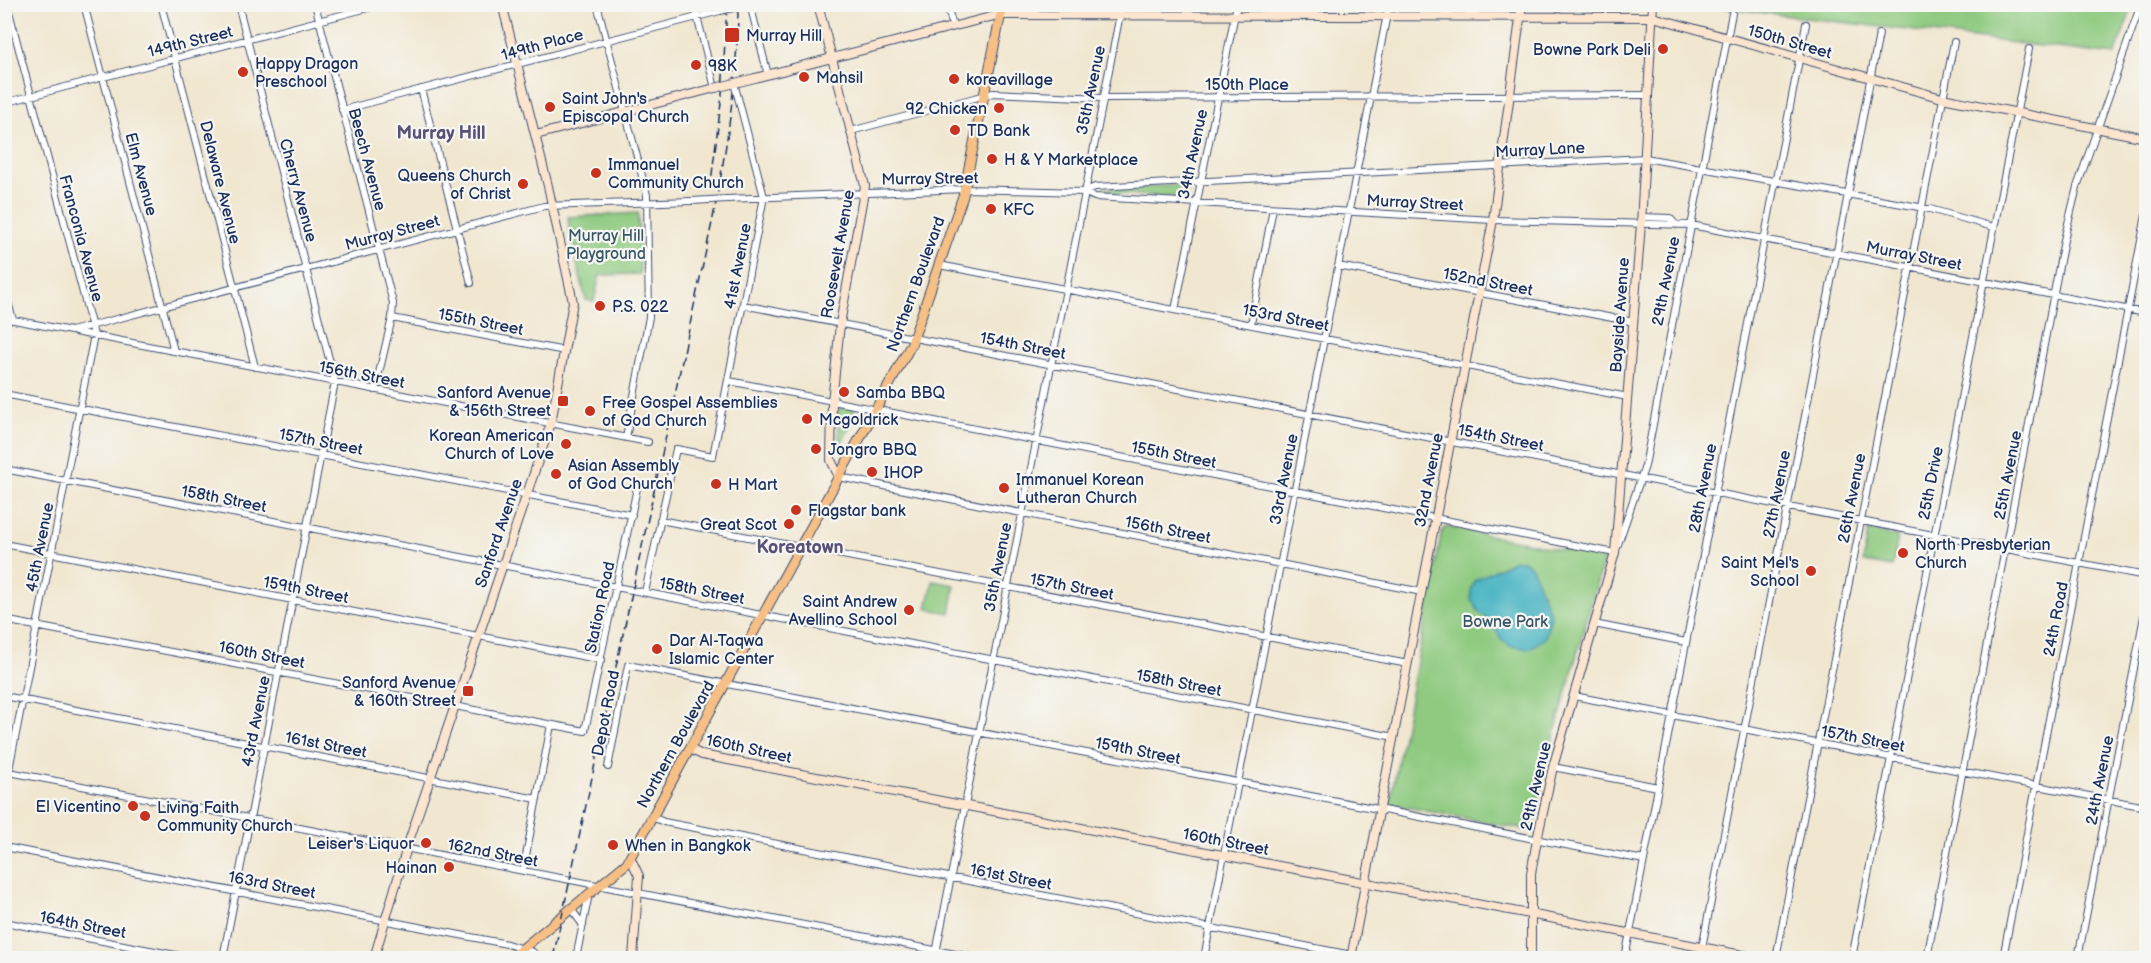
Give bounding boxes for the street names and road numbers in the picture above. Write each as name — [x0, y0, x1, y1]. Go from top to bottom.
street label: 150th Street — [1745, 21, 1834, 64]
street label: 149th Street — [146, 23, 235, 62]
street label: 149th Place — [499, 25, 586, 65]
street label: 35th Avenue — [1073, 43, 1110, 137]
street label: 150th Place — [1205, 76, 1289, 95]
street label: Beech Avenue — [344, 106, 389, 213]
street label: 34th Avenue — [1175, 107, 1212, 201]
street label: Delaware Avenue — [195, 119, 244, 246]
street label: Elm Avenue — [120, 131, 161, 219]
street label: Cherry Avenue — [275, 137, 321, 245]
street label: Murray Lane — [1495, 139, 1586, 162]
street label: Murray Street — [881, 169, 979, 190]
street label: Franconia Avenue — [54, 173, 107, 304]
street label: Roosevelt Avenue — [818, 188, 859, 320]
street label: Murray Street — [1366, 191, 1464, 216]
street label: Murray Street — [343, 212, 442, 255]
street label: Northern Boulevard — [883, 214, 950, 355]
street label: 41st Avenue — [721, 221, 756, 311]
street label: 29th Avenue — [1649, 235, 1685, 328]
street label: Murray Street — [1864, 238, 1963, 275]
street label: Bayside Avenue — [1607, 256, 1634, 373]
street label: 152nd Street — [1441, 264, 1534, 300]
street label: 153rd Street — [1241, 301, 1331, 336]
street label: 155th Street — [437, 305, 525, 340]
street label: 154th Street — [978, 329, 1067, 364]
street label: 156th Street — [317, 358, 406, 393]
street label: 154th Street — [1456, 421, 1545, 456]
street label: 157th Street — [277, 425, 364, 460]
street label: 25th Avenue — [1991, 429, 2027, 521]
street label: 32nd Avenue — [1411, 431, 1448, 529]
street label: 33rd Avenue — [1266, 432, 1303, 526]
street label: 155th Street — [1130, 438, 1218, 473]
street label: 28th Avenue — [1686, 442, 1722, 535]
street label: 25th Drive — [1915, 445, 1948, 522]
street label: 27th Avenue — [1760, 448, 1795, 540]
street label: 26th Avenue — [1834, 451, 1871, 545]
street label: Sanford Avenue — [472, 476, 527, 590]
street label: 158th Street — [179, 482, 268, 517]
street label: 45th Avenue — [22, 500, 59, 594]
street label: 156th Street — [1123, 513, 1212, 548]
street label: 35th Avenue — [980, 520, 1017, 614]
street label: Station Road — [582, 560, 619, 655]
street label: 157th Street — [1028, 570, 1115, 605]
street label: 159th Street — [262, 573, 350, 608]
street label: 158th Street — [657, 574, 746, 609]
street label: 24th Road — [2040, 580, 2073, 658]
street label: 160th Street — [217, 638, 306, 673]
street label: 158th Street — [1134, 666, 1223, 701]
street label: Depot Road — [589, 669, 624, 758]
street label: 43rd Avenue — [238, 674, 275, 768]
street label: Northern Boulevard — [634, 678, 719, 812]
street label: 157th Street — [1819, 722, 1906, 757]
street label: 161st Street — [283, 728, 368, 763]
street label: 160th Street — [704, 731, 793, 768]
street label: 24th Avenue — [2082, 733, 2119, 827]
street label: 159th Street — [1094, 734, 1182, 769]
street label: 29th Avenue — [1517, 740, 1556, 833]
street label: 160th Street — [1181, 825, 1270, 860]
street label: 162nd Street — [446, 835, 540, 872]
street label: 161st Street — [968, 860, 1053, 895]
street label: 163rd Street — [227, 868, 317, 903]
street label: 164th Street — [38, 908, 128, 943]

